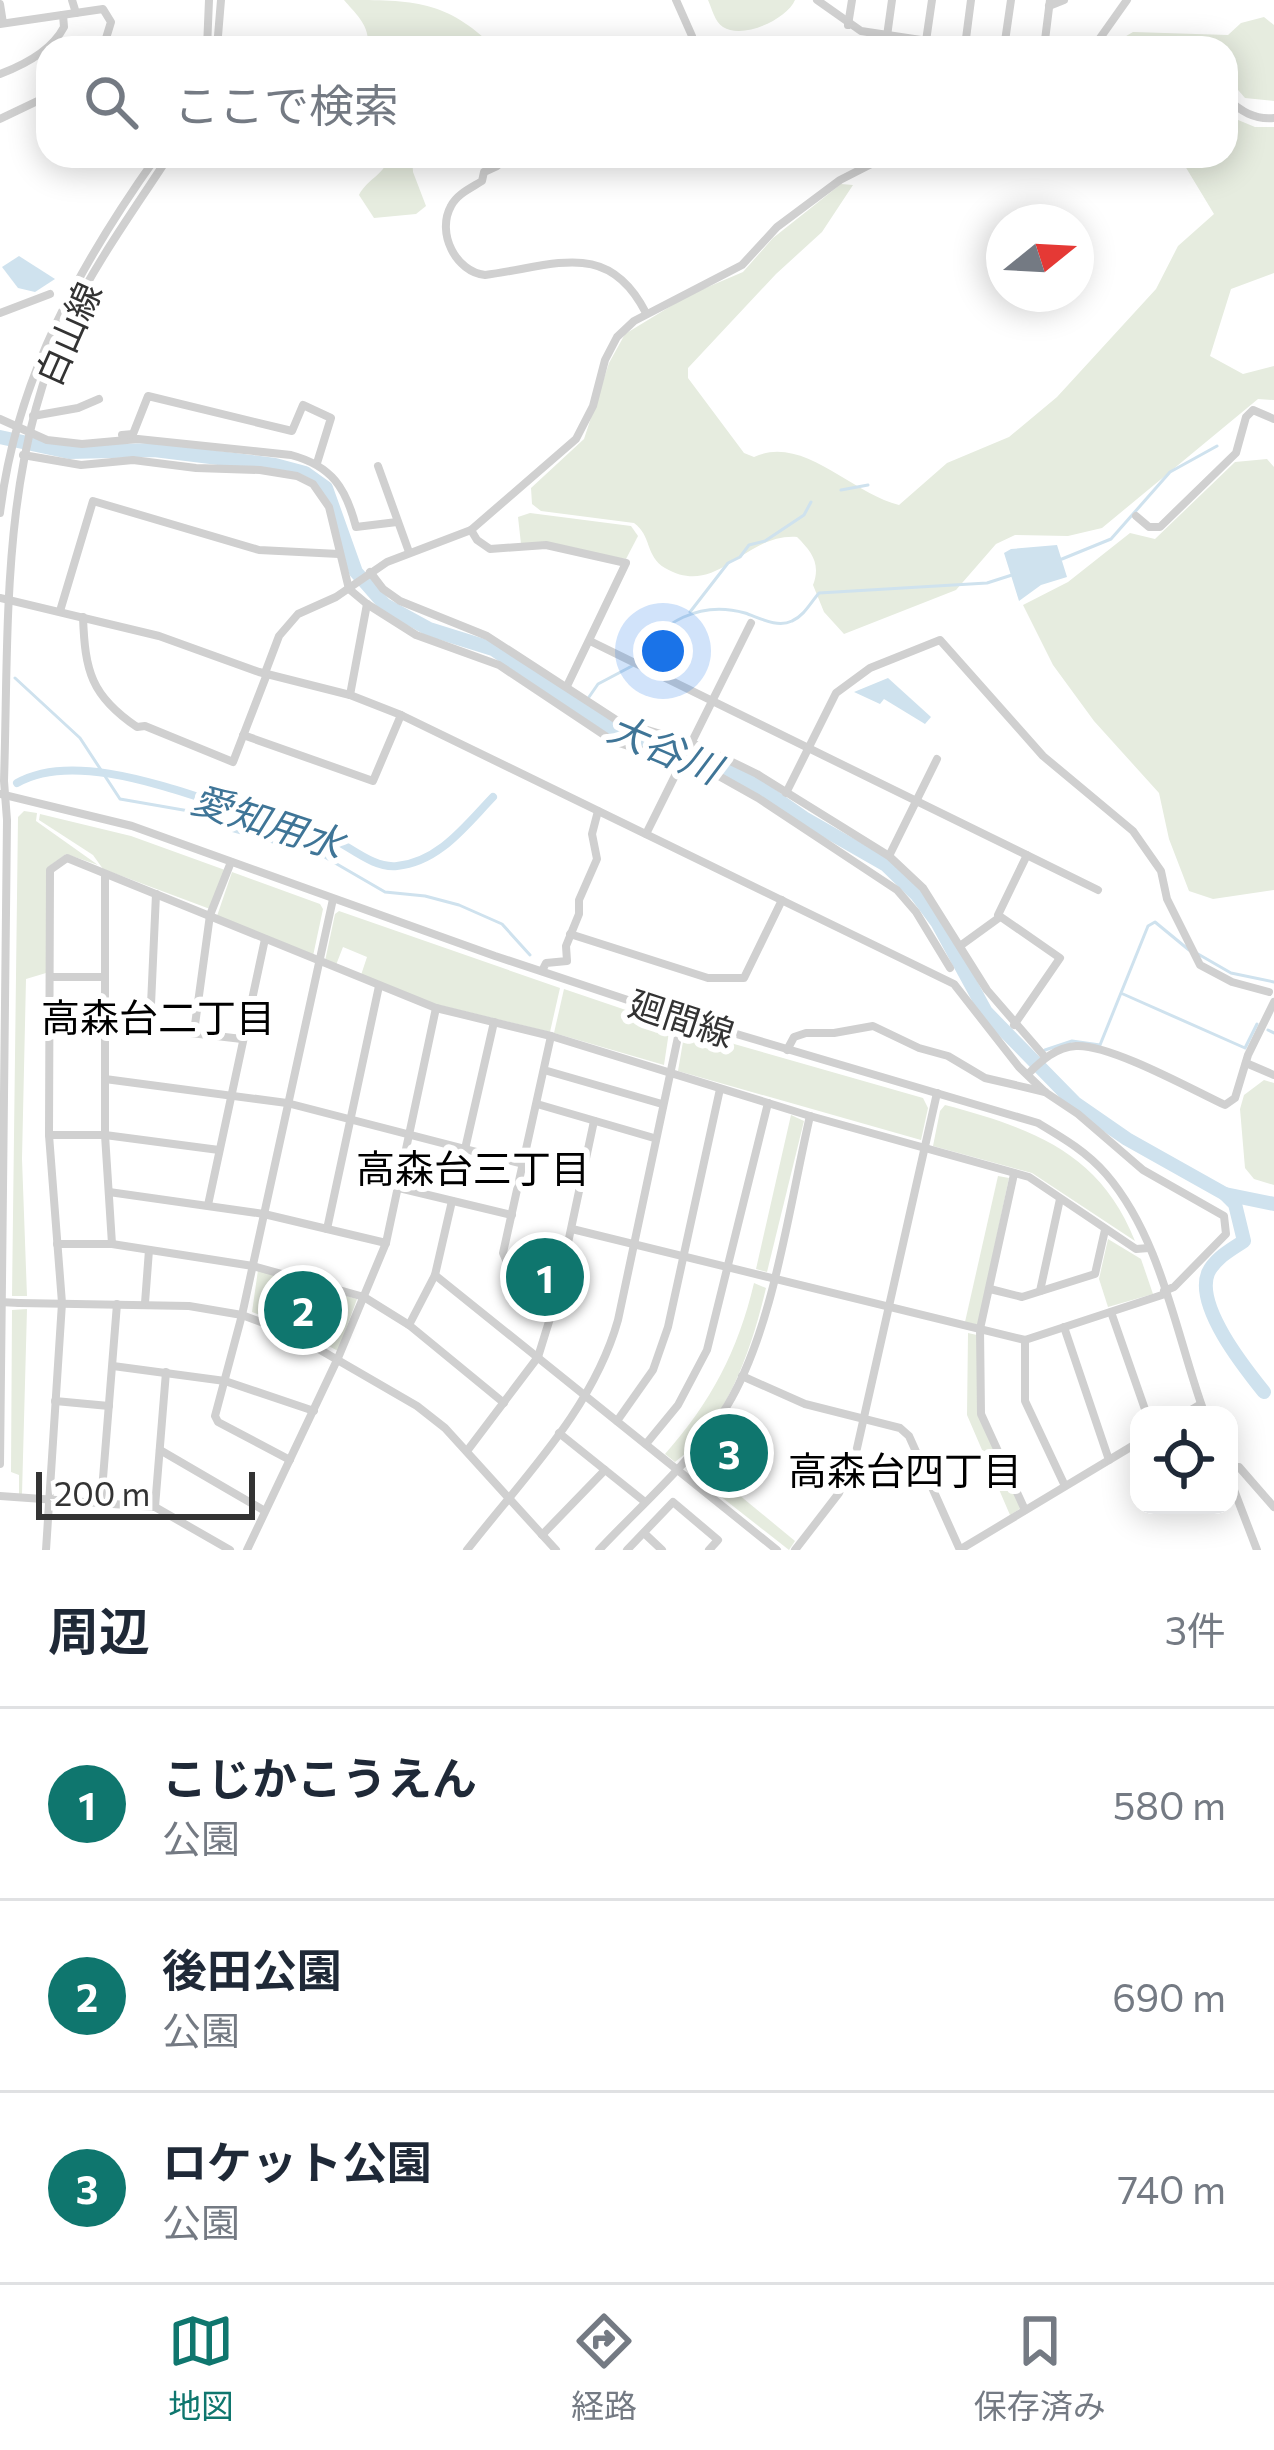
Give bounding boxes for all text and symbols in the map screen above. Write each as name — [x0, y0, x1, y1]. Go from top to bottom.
search box — [36, 36, 1238, 168]
icon: search — [78, 69, 144, 135]
text: ここで検索 — [174, 76, 399, 131]
north arrow — [986, 204, 1094, 312]
street label: 白山線 — [25, 275, 109, 391]
your location — [633, 621, 693, 681]
water label: 大谷川 — [602, 702, 732, 794]
water label: 愛知用水 — [186, 773, 353, 868]
street label: 廻間線 — [624, 979, 740, 1055]
district label: 高森台二丁目 — [41, 992, 275, 1040]
district label: 高森台三丁目 — [356, 1143, 590, 1191]
pin: 1 — [506, 1232, 584, 1322]
pin: 2 — [264, 1265, 342, 1355]
map controls — [1130, 1406, 1238, 1514]
button: locate — [1130, 1406, 1238, 1514]
pin: 3 — [690, 1408, 768, 1498]
district label: 高森台四丁目 — [788, 1445, 1022, 1493]
scale bar — [36, 1466, 255, 1519]
text: 200 m — [54, 1472, 150, 1513]
text: 周辺 — [48, 1598, 150, 1661]
text: 3件 — [1165, 1605, 1226, 1653]
text: こじかこうえん — [162, 1749, 477, 1804]
text: 1 — [78, 1780, 96, 1828]
text: 580 m — [1113, 1780, 1226, 1828]
text: 公園 — [162, 1813, 240, 1861]
text: 後田公園 — [162, 1941, 342, 1996]
text: 2 — [76, 1972, 98, 2020]
text: 690 m — [1112, 1972, 1226, 2020]
text: 公園 — [162, 2005, 240, 2053]
text: ロケット公園 — [162, 2133, 432, 2188]
text: 3 — [76, 2164, 98, 2212]
text: 740 m — [1117, 2164, 1226, 2212]
text: 公園 — [162, 2197, 240, 2245]
tab: 地図 — [168, 2308, 234, 2428]
tab: 経路 — [571, 2308, 637, 2428]
tab: 保存済み — [974, 2308, 1106, 2428]

